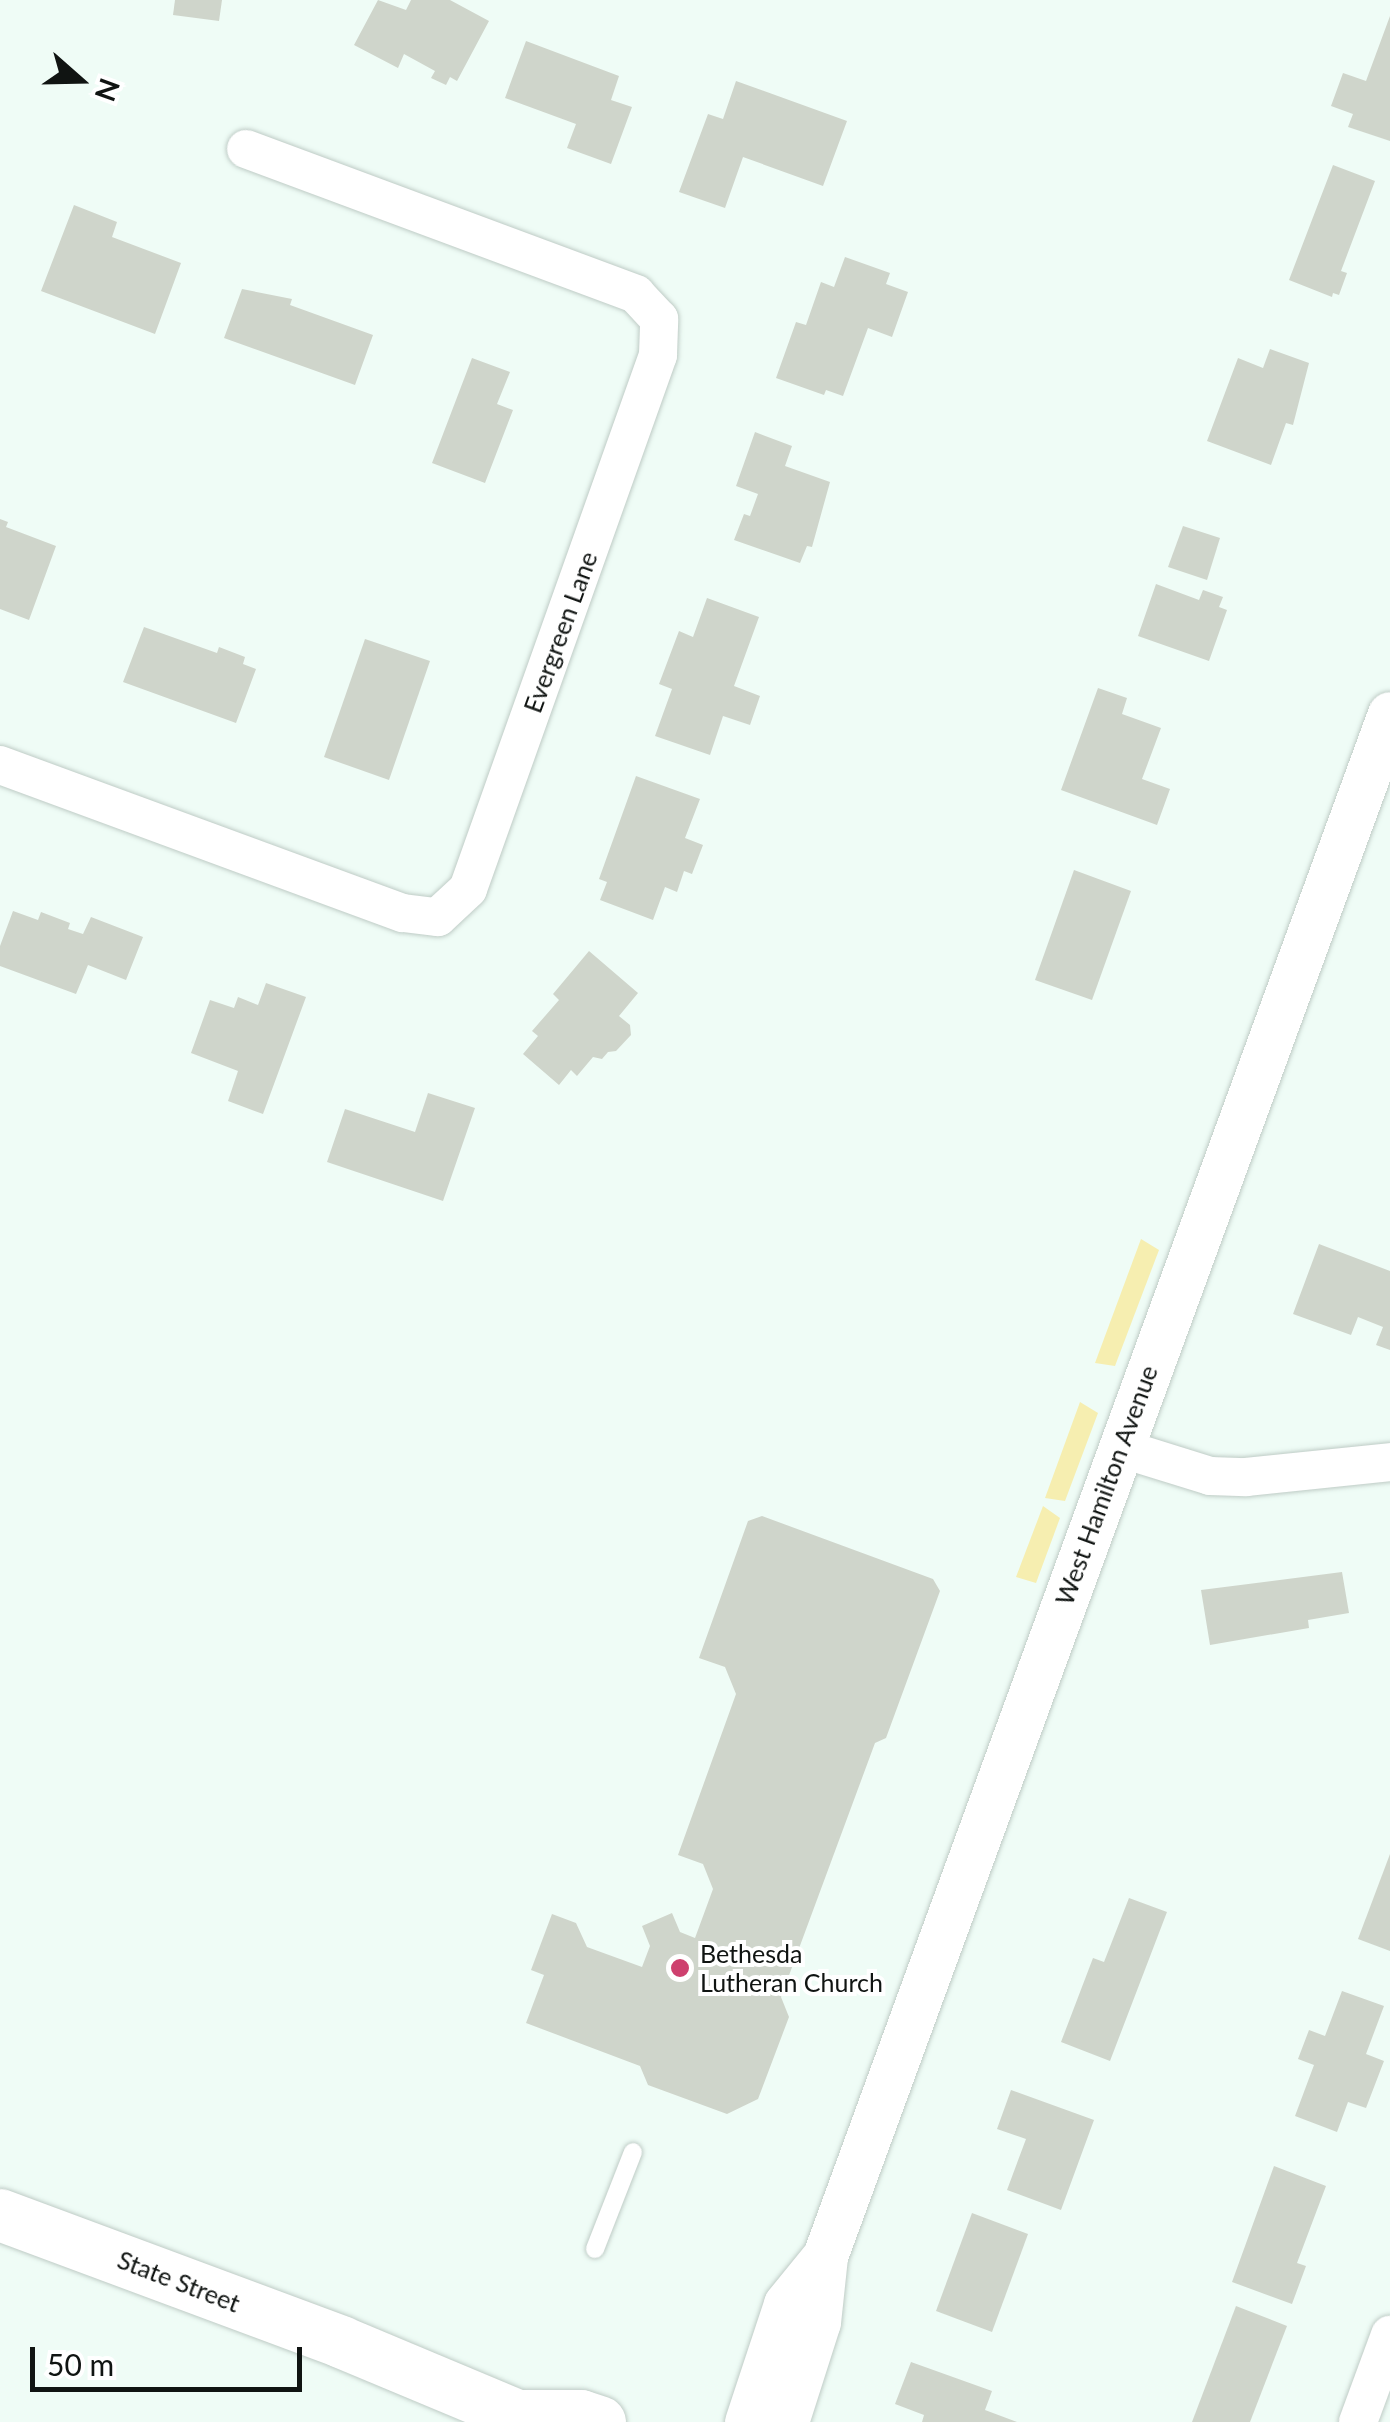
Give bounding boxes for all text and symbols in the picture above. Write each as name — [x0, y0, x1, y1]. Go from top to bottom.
north arrow — [30, 30, 130, 130]
text: N — [89, 74, 128, 106]
street label: Evergreen Lane — [517, 547, 603, 717]
street label: West Hamilton Avenue — [1049, 1361, 1163, 1609]
place label: Bethesda Lutheran Church — [700, 1939, 883, 1998]
marker: Bethesda Lutheran Church — [669, 1957, 691, 1979]
street label: State Street — [114, 2244, 244, 2318]
scale bar — [35, 2327, 308, 2389]
text: 50 m — [47, 2346, 114, 2382]

